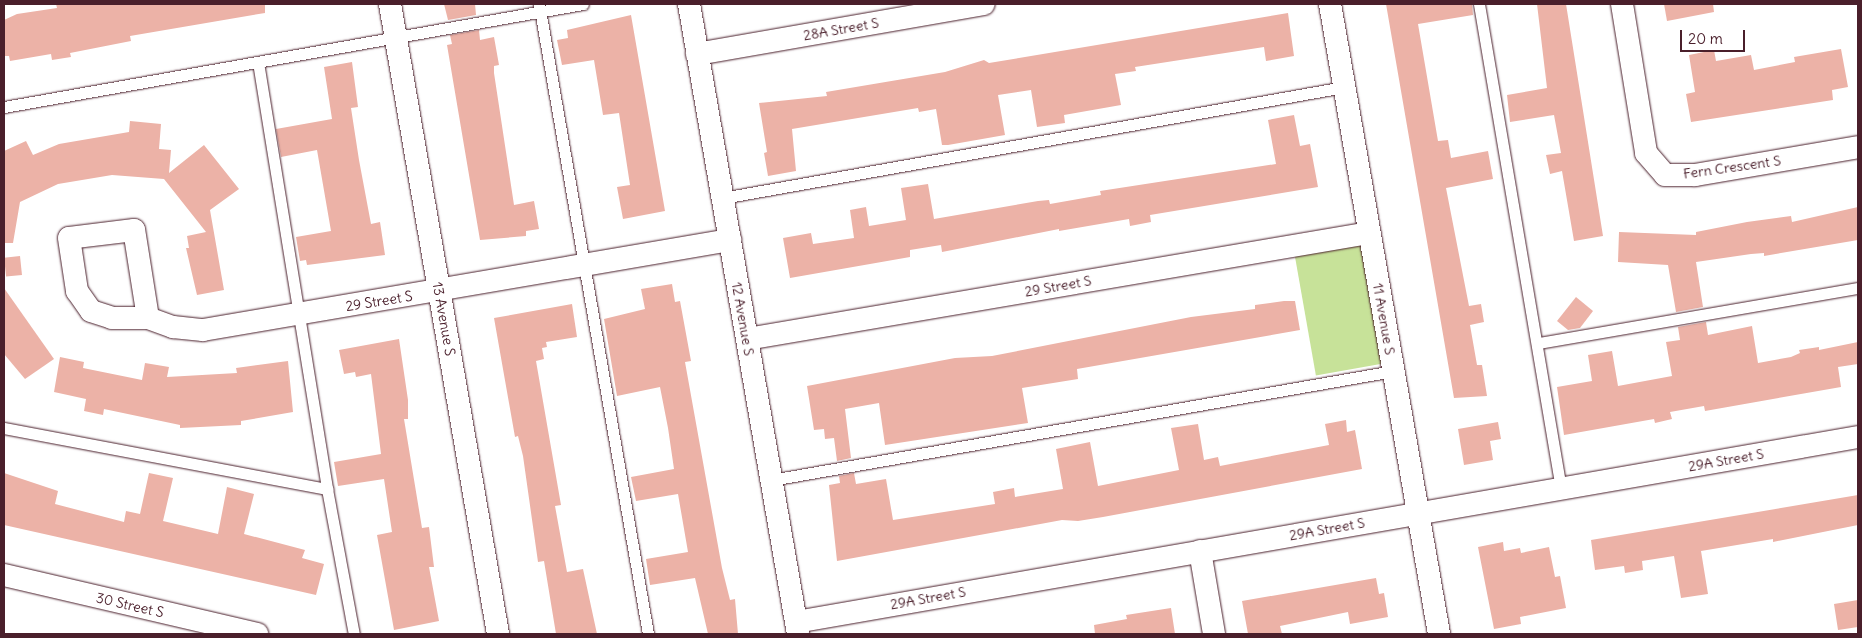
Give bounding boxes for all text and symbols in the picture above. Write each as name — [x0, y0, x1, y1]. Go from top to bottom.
street label: 28A Street S — [802, 14, 880, 44]
scale bar — [1682, 20, 1747, 52]
text: 20 m — [1688, 29, 1723, 48]
street label: Fern Crescent S — [1682, 152, 1782, 182]
street label: 29 Street S — [1023, 272, 1093, 300]
street label: 13 Avenue S — [429, 281, 459, 357]
street label: 12 Avenue S — [728, 281, 758, 357]
street label: 11 Avenue S — [1369, 282, 1399, 356]
street label: 29 Street S — [344, 287, 414, 315]
street label: 29A Street S — [1687, 445, 1765, 475]
street label: 29A Street S — [1288, 514, 1366, 544]
street label: 29A Street S — [889, 583, 967, 613]
street label: 30 Street S — [95, 589, 165, 621]

